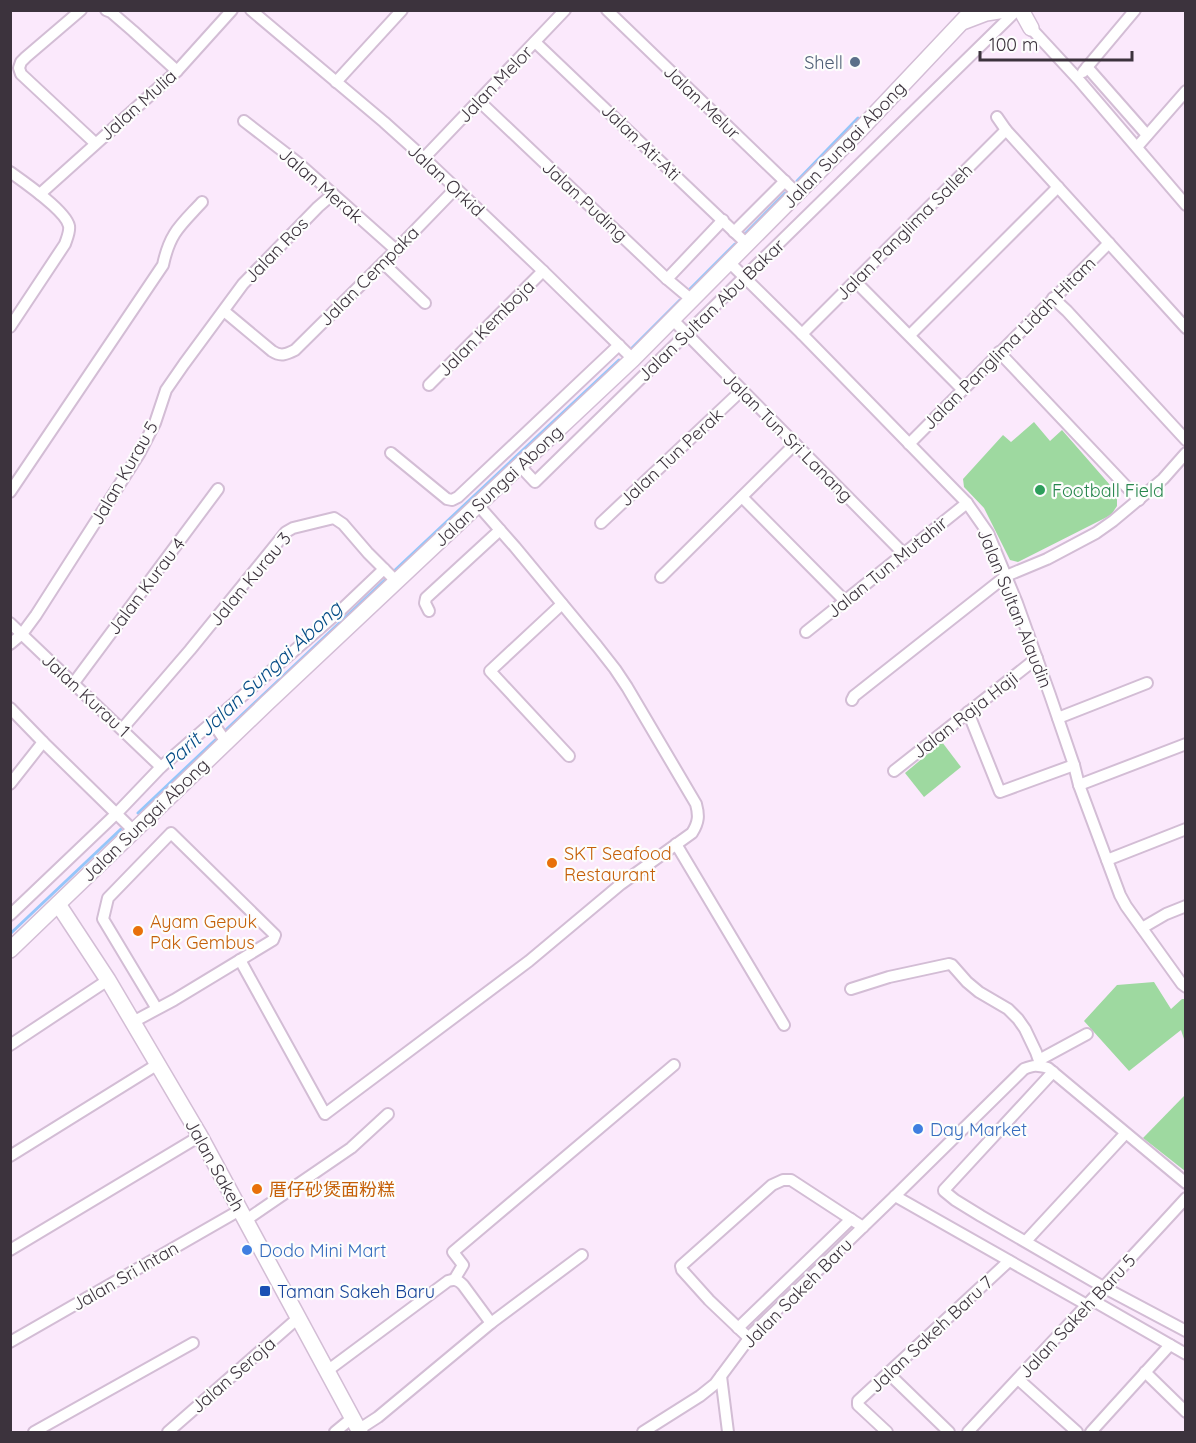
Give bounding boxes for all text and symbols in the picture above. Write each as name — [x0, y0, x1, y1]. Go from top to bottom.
scale bar — [980, 24, 1132, 62]
text: 100 m — [989, 33, 1038, 56]
street label: Jalan Melor — [453, 41, 537, 127]
place label: Shell — [804, 51, 843, 74]
marker: Shell — [848, 55, 862, 69]
street label: Jalan Melur — [659, 60, 745, 144]
street label: Jalan Mulia — [95, 64, 181, 146]
street label: Jalan Sungai Abong — [777, 77, 911, 213]
street label: Jalan Ati-Ati — [596, 98, 686, 186]
street label: Jalan Orkid — [403, 139, 489, 221]
street label: Jalan Merak — [274, 142, 368, 228]
street label: Jalan Puding — [537, 155, 633, 247]
street label: Jalan Panglima Salleh — [831, 159, 977, 305]
street label: Jalan Ros — [239, 212, 313, 288]
street label: Jalan Cempaka — [314, 221, 424, 331]
street label: Jalan Sultan Abu Bakar — [632, 234, 790, 386]
street label: Jalan Panglima Lidah Hitam — [918, 252, 1100, 434]
street label: Jalan Kemboja — [433, 275, 539, 381]
street label: Jalan Tun Sri Lanang — [718, 367, 858, 507]
street label: Jalan Tun Perak — [614, 403, 728, 511]
street label: Jalan Kurau 5 — [85, 417, 163, 529]
street label: Jalan Sungai Abong — [429, 420, 567, 552]
place label: Football Field — [1052, 479, 1164, 502]
marker: Football Field — [1033, 483, 1047, 497]
street label: Jalan Tun Mutahir — [822, 511, 952, 623]
street label: Jalan Sultan Alaudin — [972, 525, 1058, 691]
street label: Jalan Kurau 3 — [204, 527, 296, 631]
street label: Jalan Kurau 4 — [102, 533, 190, 639]
water label: Parit Jalan Sungai Abong — [158, 595, 348, 774]
street label: Jalan Kurau 1 — [37, 648, 135, 742]
street label: Jalan Raja Haji — [908, 667, 1022, 763]
street label: Jalan Sungai Abong — [77, 753, 213, 887]
place label: SKT Seafood Restaurant — [564, 842, 672, 886]
marker: SKT Seafood Restaurant — [545, 856, 559, 870]
place label: Ayam Gepuk Pak Gembus — [150, 910, 257, 954]
marker: Ayam Gepuk Pak Gembus — [131, 924, 145, 938]
street label: Jalan Sakeh — [180, 1115, 250, 1215]
place label: Day Market — [930, 1118, 1027, 1141]
marker: Day Market — [911, 1122, 925, 1136]
place label: 厝仔砂煲面粉糕 — [269, 1178, 395, 1201]
marker: 厝仔砂煲面粉糕 — [250, 1182, 264, 1196]
street label: Jalan Sakeh Baru — [737, 1233, 857, 1353]
street label: Jalan Sri Intan — [67, 1236, 183, 1316]
place label: Dodo Mini Mart — [259, 1239, 386, 1262]
marker: Dodo Mini Mart — [240, 1243, 254, 1257]
street label: Jalan Sakeh Baru 5 — [1013, 1249, 1141, 1383]
street label: Jalan Sakeh Baru 7 — [864, 1271, 998, 1397]
place label: Taman Sakeh Baru — [277, 1280, 435, 1303]
marker: Taman Sakeh Baru — [258, 1284, 272, 1298]
street label: Jalan Seroja — [186, 1332, 280, 1418]

